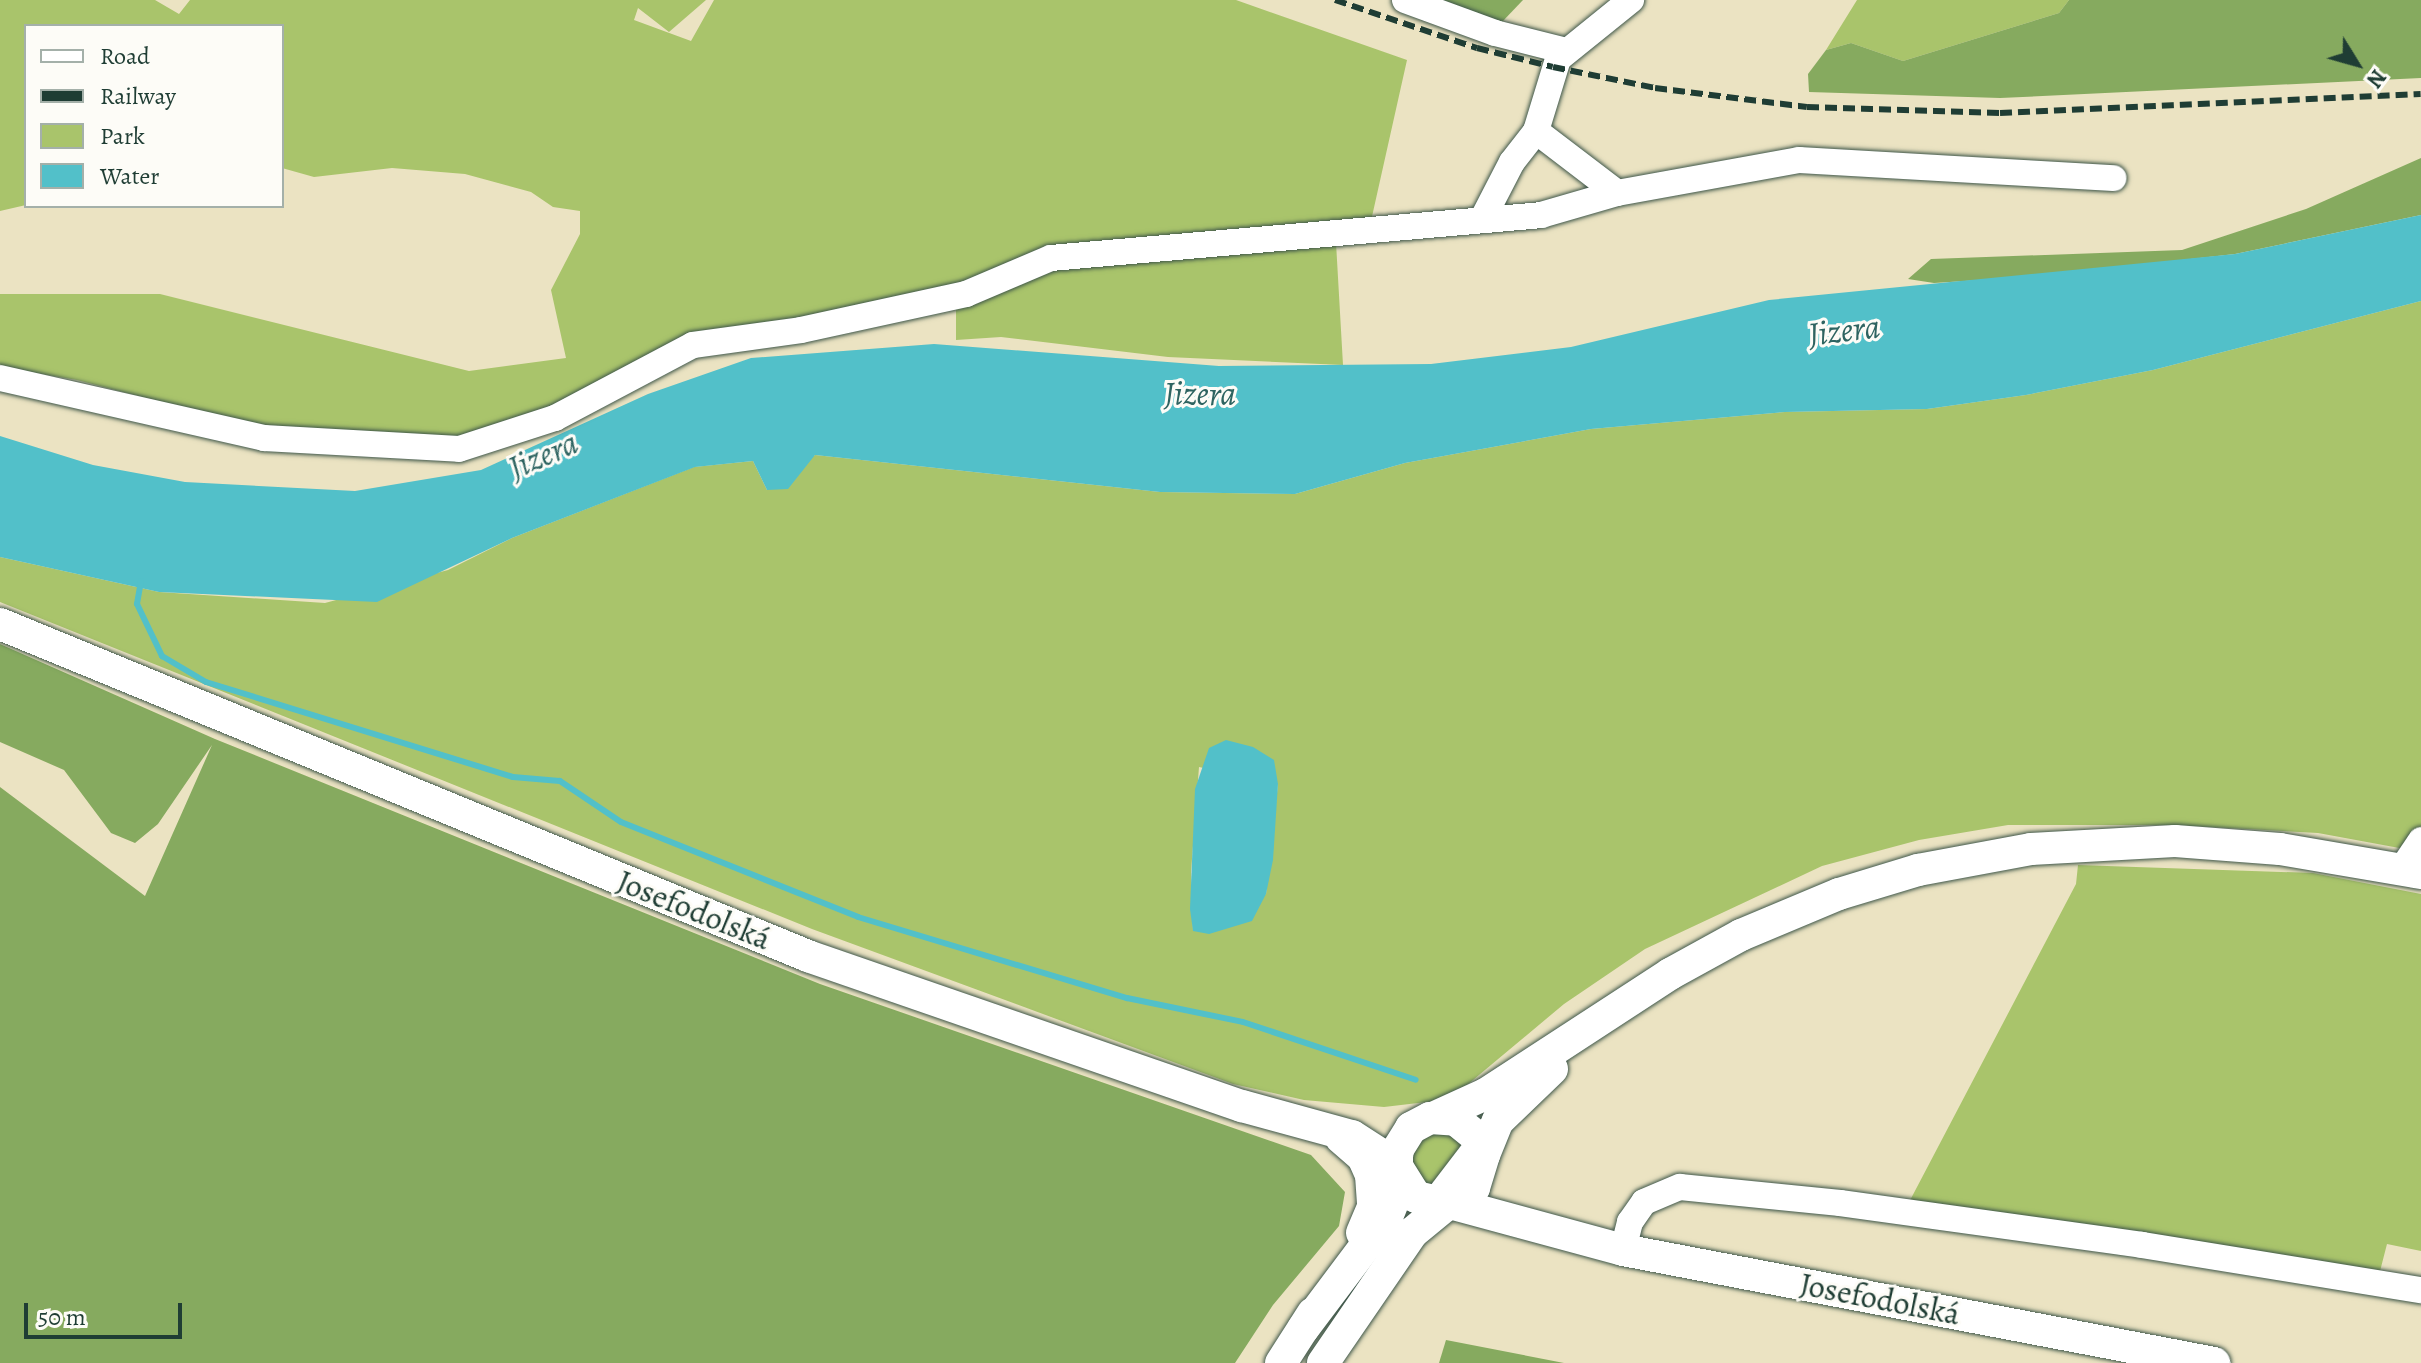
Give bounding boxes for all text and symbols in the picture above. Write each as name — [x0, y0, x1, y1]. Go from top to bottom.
legend — [24, 24, 284, 208]
north arrow — [2317, 24, 2397, 104]
text: Road — [100, 40, 150, 72]
text: N — [2359, 63, 2393, 94]
text: Railway — [100, 80, 176, 112]
text: Park — [100, 120, 145, 152]
text: Water — [100, 160, 160, 192]
water label: Jizera — [1806, 305, 1882, 355]
water label: Jizera — [1164, 374, 1236, 414]
water label: Jizera — [502, 422, 584, 488]
street label: Josefodolská — [612, 862, 776, 958]
street label: Josefodolská — [1797, 1265, 1963, 1333]
scale bar — [28, 1287, 186, 1337]
text: 50 m — [38, 1301, 86, 1333]

